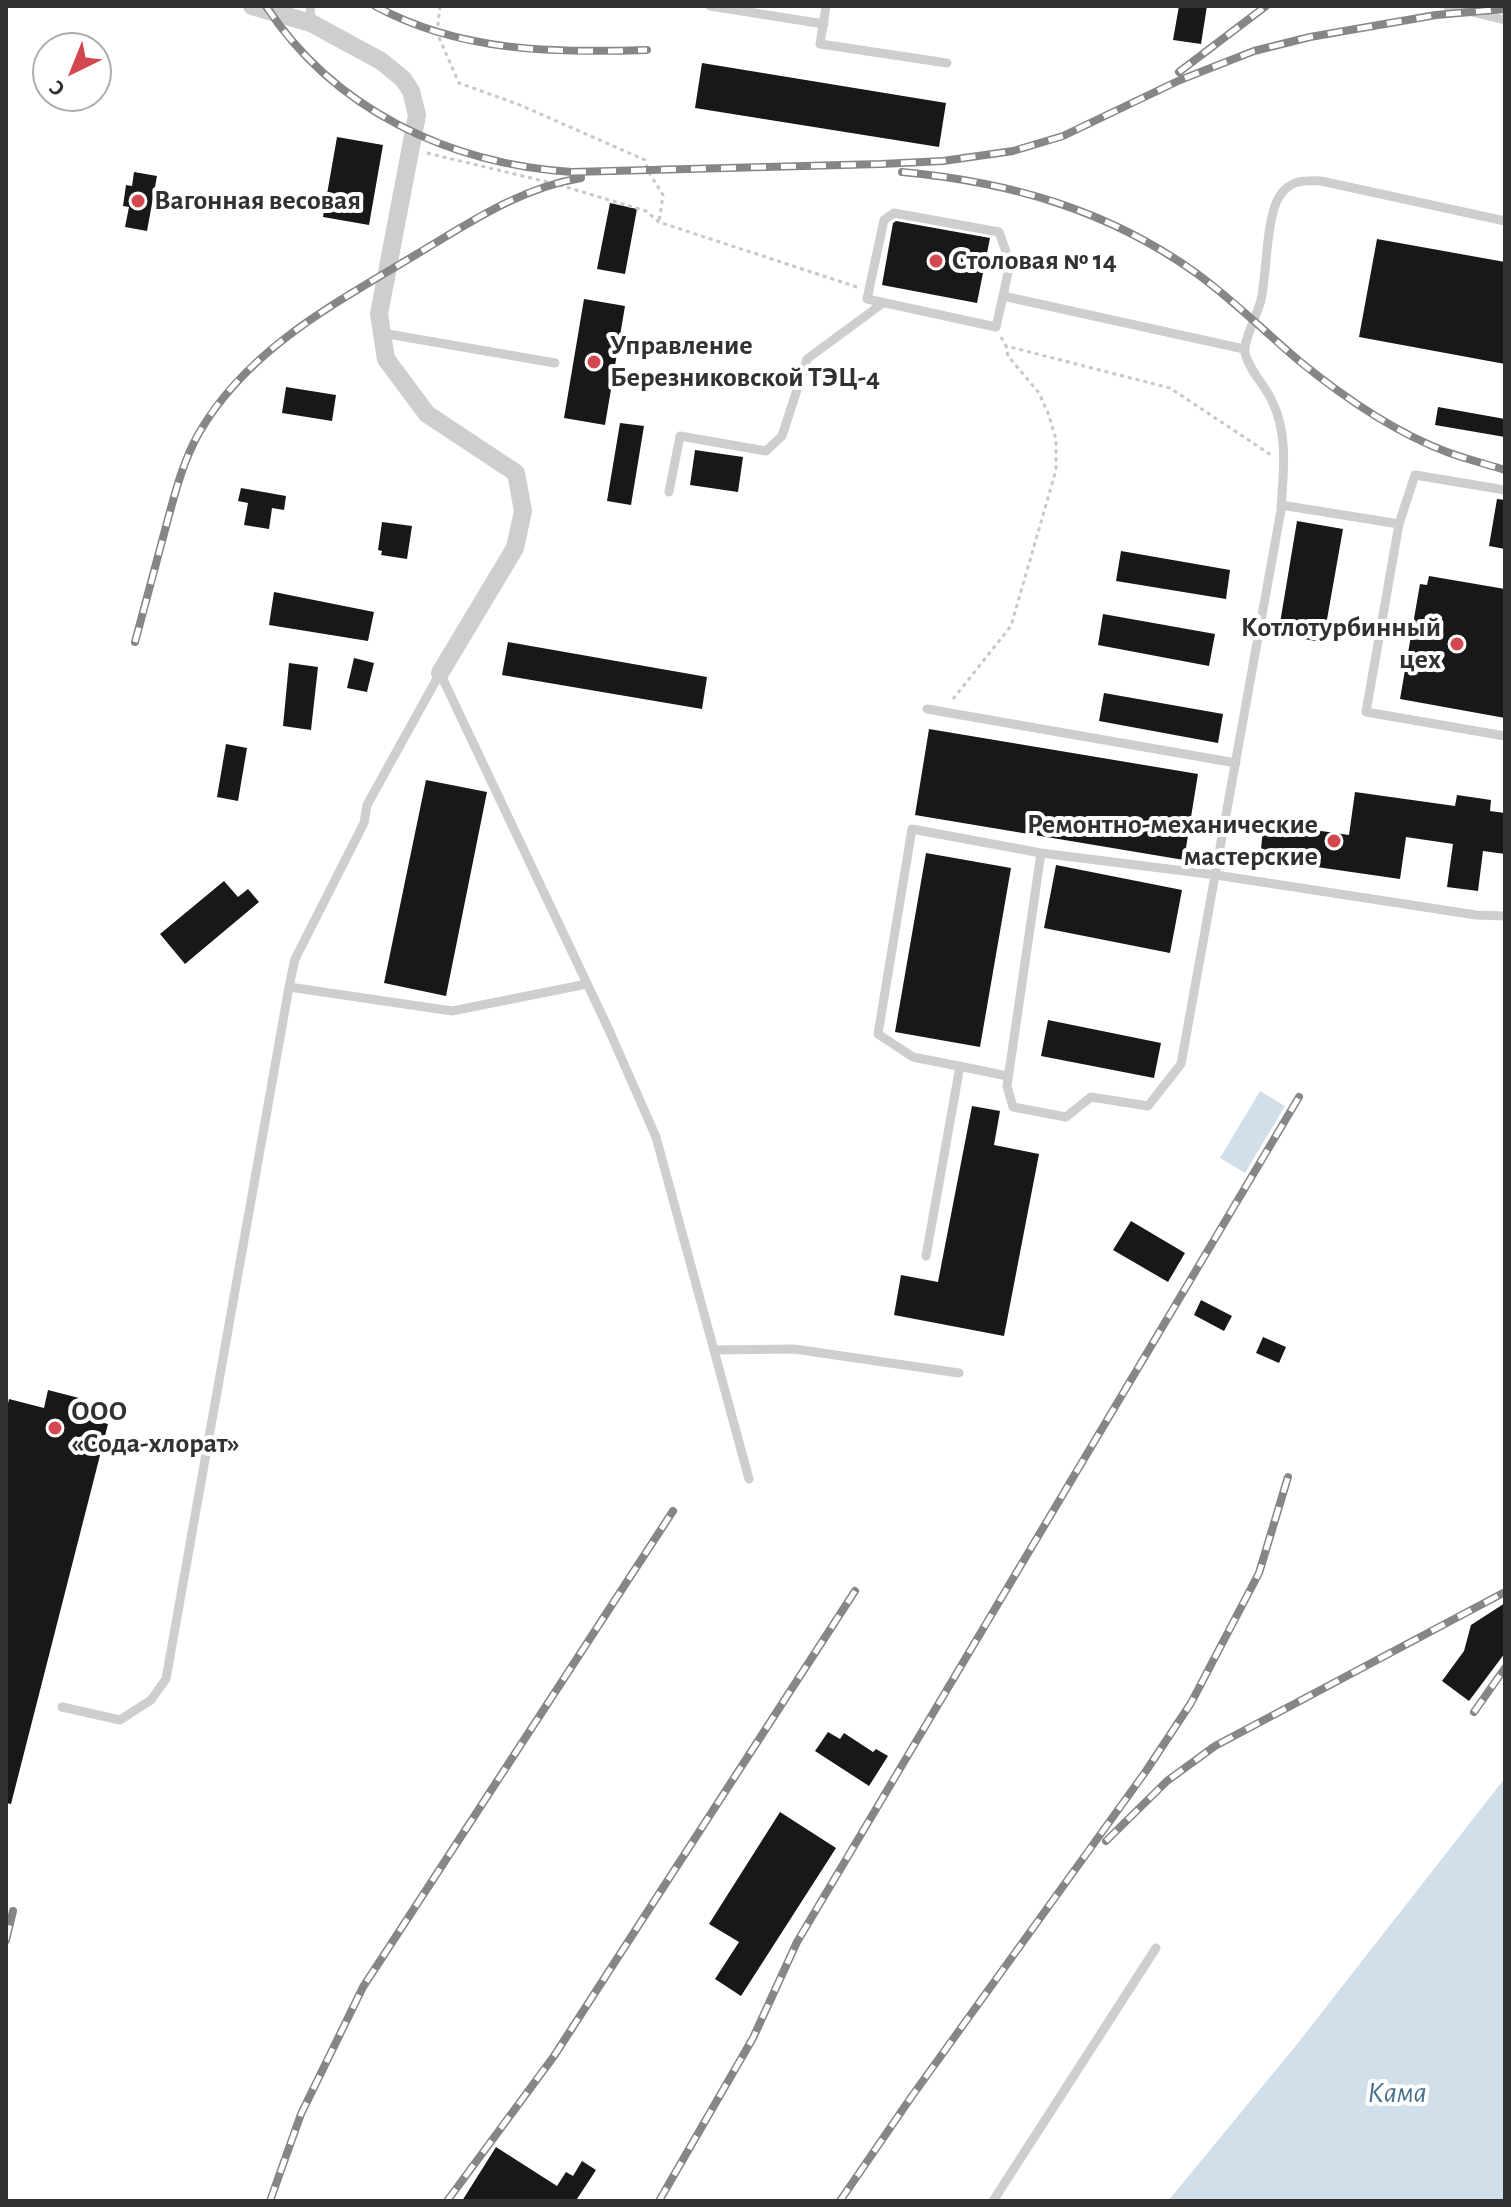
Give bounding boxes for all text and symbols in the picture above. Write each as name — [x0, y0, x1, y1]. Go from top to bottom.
north arrow — [32, 32, 112, 112]
text: С — [45, 76, 69, 100]
place label: Вагонная весовая — [154, 184, 361, 218]
marker: Вагонная весовая — [129, 192, 147, 210]
place label: Cтоловая № 14 — [952, 244, 1117, 278]
marker: Cтоловая № 14 — [927, 252, 945, 270]
place label: Управление Березниковской ТЭЦ-4 — [610, 329, 880, 395]
marker: Управление Березниковской ТЭЦ-4 — [585, 353, 603, 371]
place label: Котлотурбинный цех — [1241, 611, 1441, 677]
marker: Котлотурбинный цех — [1448, 635, 1466, 653]
place label: Ремонтно-механические мастерские — [1027, 808, 1318, 874]
marker: Ремонтно-механические мастерские — [1325, 832, 1343, 850]
place label: ООО «Сода-хлорат» — [71, 1395, 240, 1461]
marker: ООО «Сода-хлорат» — [46, 1419, 64, 1437]
water label: Кама — [1367, 2075, 1427, 2111]

